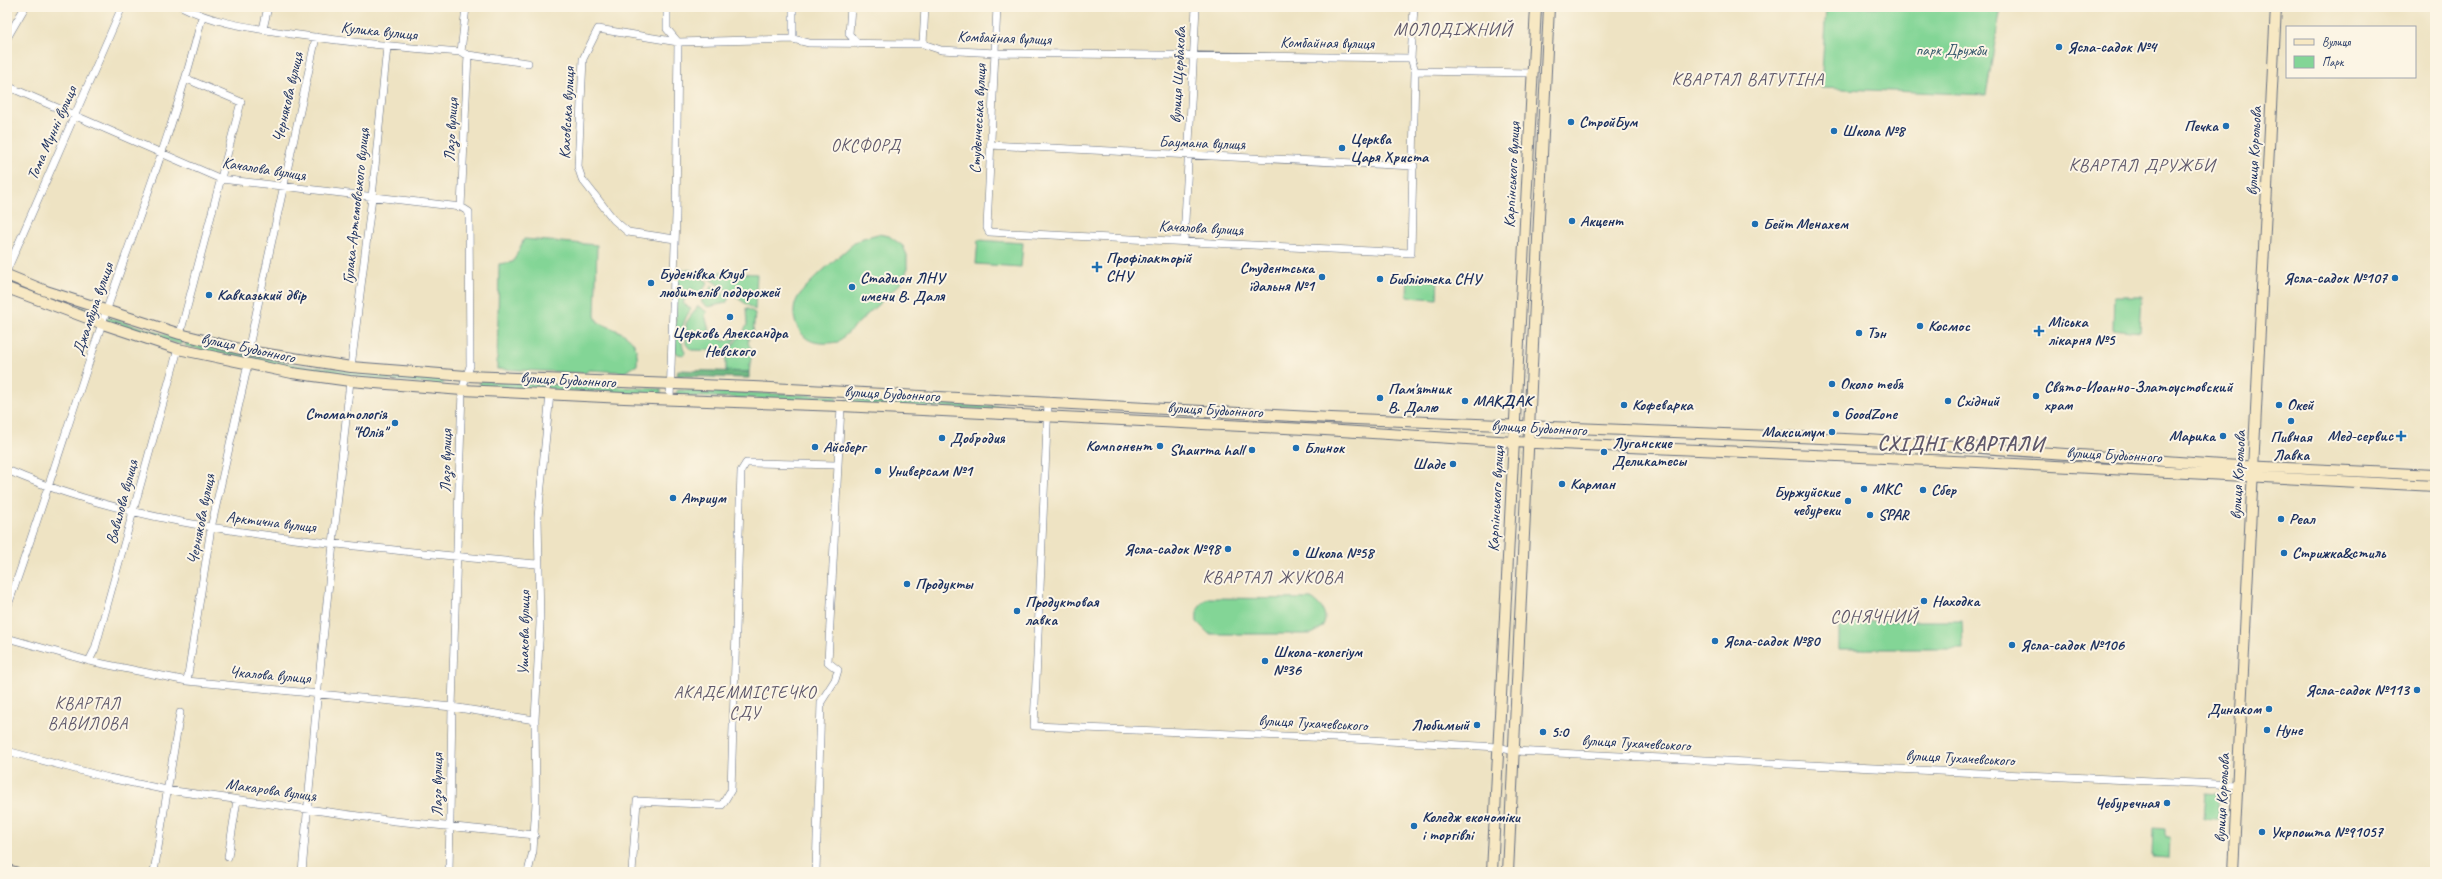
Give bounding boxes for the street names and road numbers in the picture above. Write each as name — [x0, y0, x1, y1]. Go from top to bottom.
street label: Кулика вулиця — [340, 17, 420, 45]
street label: вулиця Щербакова — [1165, 25, 1191, 124]
street label: Комбайная вулиця — [957, 26, 1052, 50]
street label: Комбайная вулиця — [1280, 32, 1375, 54]
street label: Чернякова вулиця — [268, 49, 308, 144]
street label: Студєнчеська вулиця — [965, 63, 991, 174]
street label: Каховська вулиця — [555, 65, 579, 159]
street label: Тома Мунні вулиця — [22, 82, 82, 183]
street label: Лазо вулиця — [439, 97, 463, 162]
street label: вулиця Корольова — [2242, 105, 2266, 196]
street label: Карпінського вулиця — [1499, 121, 1525, 228]
street label: Гулака-Артемовського вулиця — [338, 126, 374, 285]
street label: Баумана вулиця — [1158, 131, 1247, 155]
street label: Качалова вулиця — [221, 153, 309, 186]
street label: Качалова вулиця — [1158, 216, 1245, 240]
street label: Джамбула вулиця — [68, 259, 119, 358]
street label: вулиця Будьонного — [199, 328, 298, 368]
street label: вулиця Будьонного — [520, 368, 618, 393]
street label: вулиця Будьонного — [844, 382, 942, 407]
street label: вулиця Будьонного — [1167, 398, 1265, 423]
street label: вулиця Будьонного — [1491, 416, 1589, 441]
street label: Лазо вулиця — [435, 428, 457, 493]
street label: вулиця Корольова — [2226, 429, 2250, 520]
street label: вулиця Будьонного — [2066, 443, 2164, 468]
street label: Карпінського вулиця — [1483, 445, 1509, 552]
street label: Вавилова вулиця — [101, 456, 143, 546]
street label: Чернякова вулиця — [182, 471, 220, 566]
street label: Арктична вулиця — [225, 507, 318, 538]
street label: Ушакова вулиця — [513, 589, 535, 675]
street label: Чкалова вулиця — [229, 661, 313, 689]
street label: вулиця Тухачевського — [1258, 710, 1370, 736]
street label: вулиця Тухачевського — [1581, 730, 1693, 756]
street label: вулиця Тухачевського — [1905, 745, 2017, 771]
street label: Лазо вулиця — [427, 752, 447, 817]
street label: вулиця Корольова — [2210, 752, 2234, 843]
street label: Макарова вулиця — [224, 774, 319, 806]

